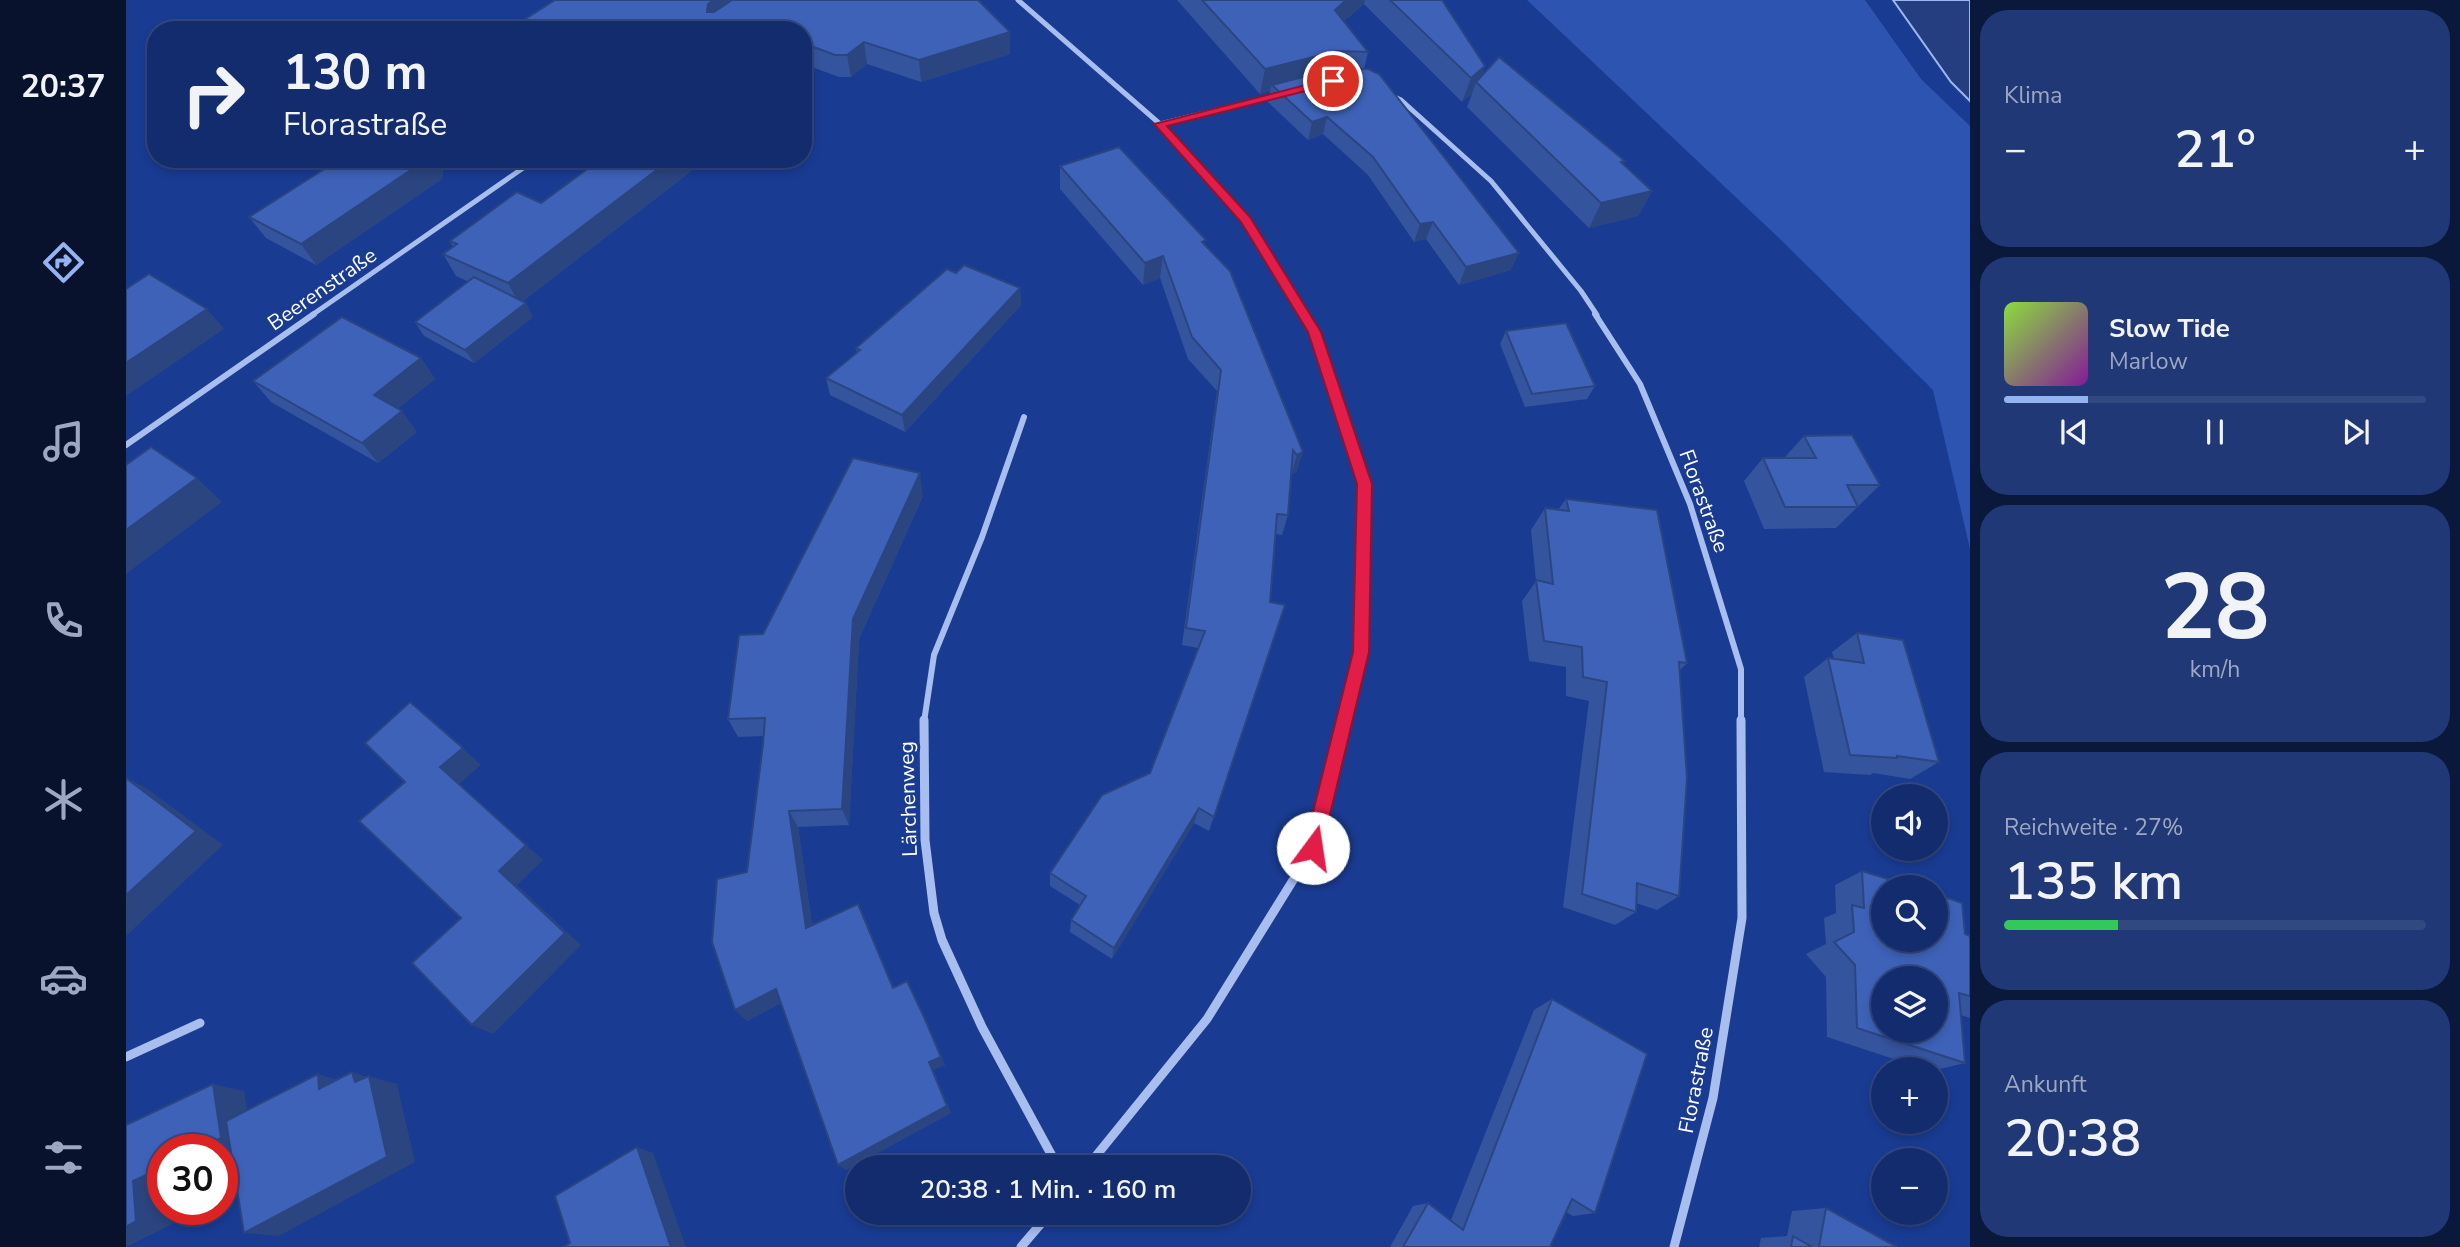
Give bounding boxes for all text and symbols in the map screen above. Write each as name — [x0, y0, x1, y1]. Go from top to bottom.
text: 130 m — [283, 39, 427, 106]
icon: right — [168, 49, 259, 140]
pin — [1303, 51, 1363, 111]
icon: arrive — [1314, 62, 1352, 100]
text: 20:37 — [21, 65, 105, 108]
text: Klima — [2004, 80, 2062, 111]
text: Florastraße — [283, 103, 447, 146]
text: 21° — [2174, 114, 2256, 185]
text: − — [2004, 124, 2027, 175]
text: + — [2403, 124, 2426, 175]
icon: directions — [39, 238, 88, 287]
street label: Beerenstraße — [262, 241, 382, 337]
text: Slow Tide — [2109, 311, 2230, 346]
text: Marlow — [2109, 346, 2188, 377]
icon: previous — [2055, 413, 2093, 451]
icon: pause — [2196, 413, 2234, 451]
icon: next — [2337, 413, 2375, 451]
icon: music — [39, 417, 88, 466]
street label: Florastraße — [1672, 446, 1736, 556]
text: 28 — [2160, 546, 2270, 670]
icon: phone — [39, 596, 88, 645]
text: km/h — [2190, 654, 2240, 685]
street label: Lärchenweg — [892, 741, 924, 857]
icon: climate — [39, 775, 88, 824]
map controls — [1871, 784, 1948, 1225]
button: sound — [1871, 784, 1948, 861]
position arrow — [1276, 811, 1350, 885]
text: Reichweite · 27% — [2004, 812, 2183, 843]
text: 135 km — [2004, 846, 2183, 917]
button: search — [1871, 875, 1948, 952]
icon: car — [39, 954, 88, 1003]
button: layers — [1871, 966, 1948, 1043]
street label: Florastraße — [1672, 1024, 1720, 1136]
button: + — [1871, 1057, 1948, 1134]
text: Ankunft — [2004, 1069, 2086, 1100]
text: 20:38 — [2004, 1103, 2141, 1174]
icon: filters — [39, 1133, 88, 1182]
speed limit sign: 30 — [147, 1134, 238, 1225]
button: − — [1871, 1148, 1948, 1225]
text: 20:38 · 1 Min. · 160 m — [920, 1172, 1176, 1207]

